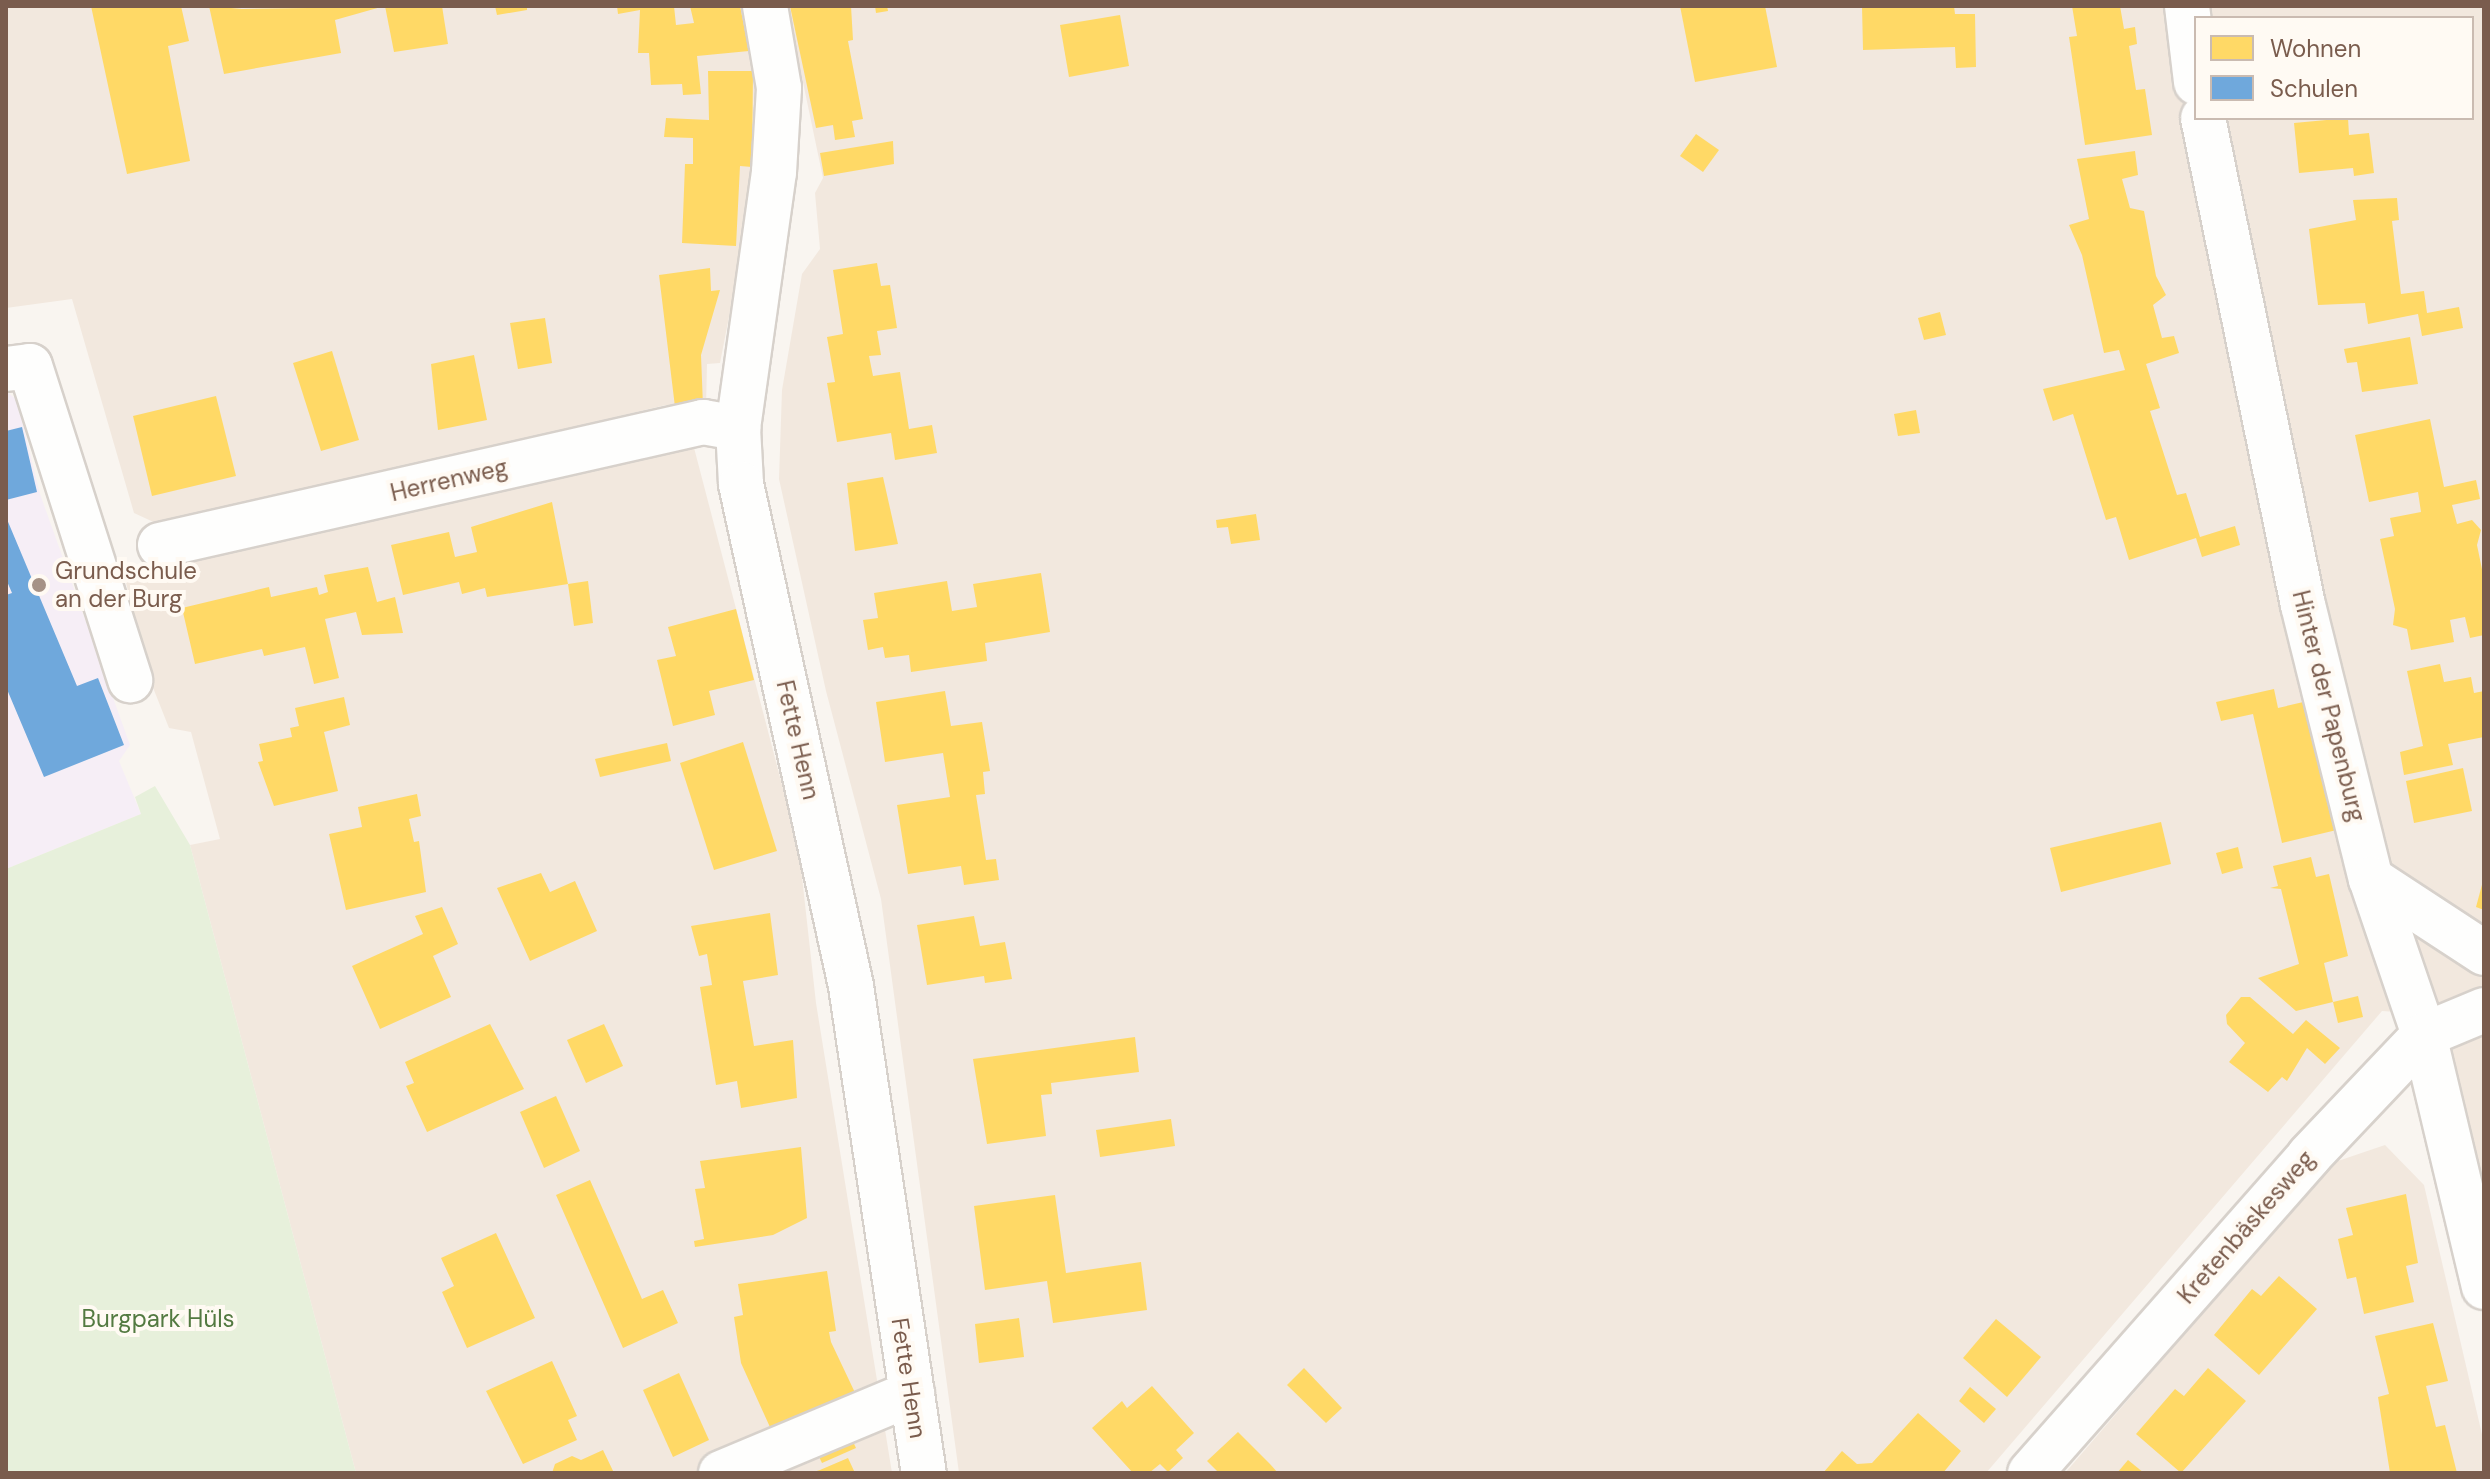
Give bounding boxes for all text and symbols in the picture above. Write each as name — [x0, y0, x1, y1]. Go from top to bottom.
legend — [2194, 16, 2474, 120]
text: Wohnen — [2270, 33, 2361, 64]
text: Schulen — [2270, 73, 2358, 104]
street label: Herrenweg — [388, 453, 510, 507]
place label: Grundschule an der Burg — [55, 557, 197, 613]
marker: Grundschule an der Burg — [30, 576, 48, 594]
street label: Hinter der Papenburg — [2286, 587, 2372, 825]
street label: Fette Henn — [770, 678, 826, 802]
street label: Kretenbäskesweg — [2172, 1145, 2320, 1309]
park label: Burgpark Hüls — [81, 1305, 235, 1333]
street label: Fette Henn — [885, 1316, 933, 1440]

